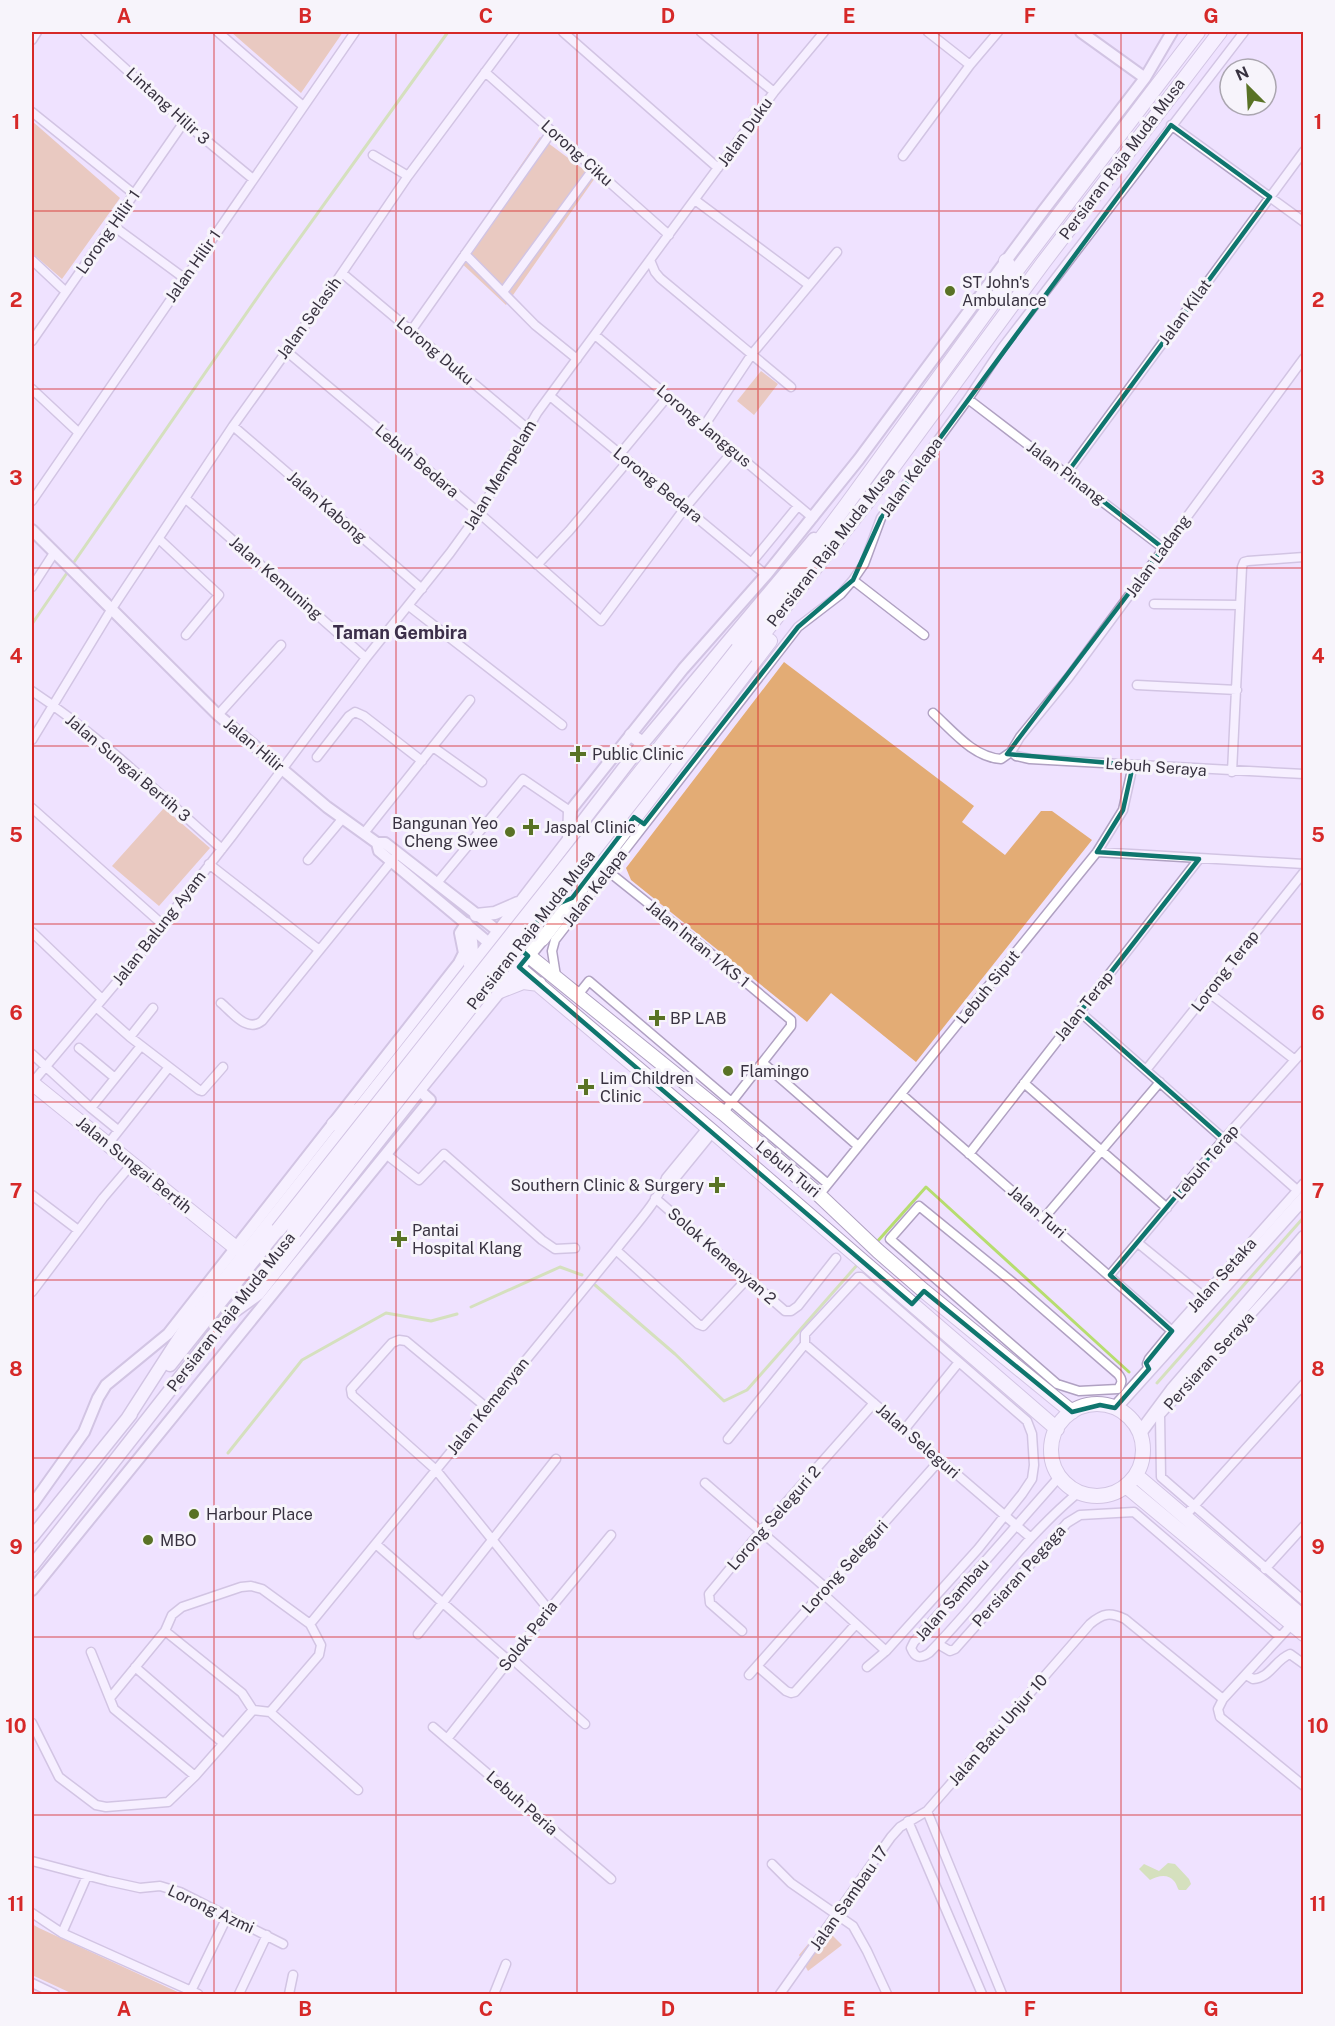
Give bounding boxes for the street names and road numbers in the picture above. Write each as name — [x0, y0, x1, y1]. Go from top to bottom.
street label: Lintang Hilir 3 — [122, 64, 214, 148]
street label: Persiaran Raja Muda Musa — [1055, 75, 1189, 243]
street label: Jalan Duku — [714, 94, 776, 170]
street label: Lorong Ciku — [537, 116, 617, 190]
street label: Lorong Hilir 1 — [72, 186, 144, 278]
street label: Jalan Hilir 1 — [161, 226, 225, 306]
street label: Jalan Selasih — [273, 273, 345, 363]
street label: Jalan Kilat — [1155, 276, 1215, 348]
street label: Lorong Duku — [393, 313, 477, 389]
street label: Lorong Janggus — [653, 381, 755, 471]
street label: Jalan Mempelam — [460, 417, 540, 533]
street label: Lebuh Bedara — [371, 421, 463, 501]
street label: Jalan Kelapa — [876, 434, 946, 520]
street label: Jalan Pinang — [1023, 437, 1109, 509]
street label: Lorong Bedara — [610, 443, 706, 527]
street label: Persiaran Raja Muda Musa — [763, 464, 899, 630]
street label: Jalan Kabong — [283, 467, 371, 547]
street label: Jalan Ladang — [1122, 511, 1194, 601]
street label: Jalan Kemuning — [226, 532, 326, 624]
street label: Jalan Sungai Bertih 3 — [62, 710, 194, 826]
street label: Jalan Hilir — [220, 714, 288, 776]
street label: Lebuh Seraya — [1105, 754, 1207, 780]
street label: Jalan Kelapa — [559, 845, 631, 931]
street label: Persiaran Raja Muda Musa — [463, 847, 599, 1013]
street label: Jalan Balung Ayam — [108, 867, 210, 989]
street label: Jalan Intan 1/KS 1 — [643, 897, 753, 991]
street label: Lorong Terap — [1187, 927, 1263, 1015]
street label: Lebuh Siput — [952, 946, 1024, 1028]
street label: Jalan Terap — [1051, 967, 1117, 1045]
street label: Jalan Sungai Bertih — [72, 1113, 196, 1217]
street label: Lebuh Terap — [1169, 1121, 1243, 1203]
street label: Lebuh Turi — [752, 1137, 824, 1201]
street label: Jalan Turi — [1004, 1182, 1070, 1242]
street label: Solok Kemenyan 2 — [664, 1204, 780, 1308]
street label: Persiaran Raja Muda Musa — [163, 1229, 299, 1395]
street label: Jalan Setaka — [1184, 1234, 1260, 1316]
street label: Persiaran Seraya — [1160, 1308, 1258, 1414]
street label: Jalan Kemenyan — [443, 1354, 533, 1458]
street label: Jalan Seleguri — [872, 1400, 964, 1482]
street label: Lorong Seleguri 2 — [723, 1462, 825, 1574]
street label: Lorong Seleguri — [798, 1517, 892, 1617]
street label: Persiaran Pegaga — [968, 1521, 1070, 1631]
street label: Jalan Sambau — [911, 1555, 993, 1645]
street label: Solok Peria — [495, 1597, 561, 1675]
street label: Jalan Batu Unjur 10 — [945, 1670, 1051, 1789]
street label: Lebuh Peria — [482, 1767, 562, 1839]
street label: Jalan Sambau 17 — [806, 1842, 892, 1954]
street label: Lorong Azmi — [165, 1881, 257, 1937]

